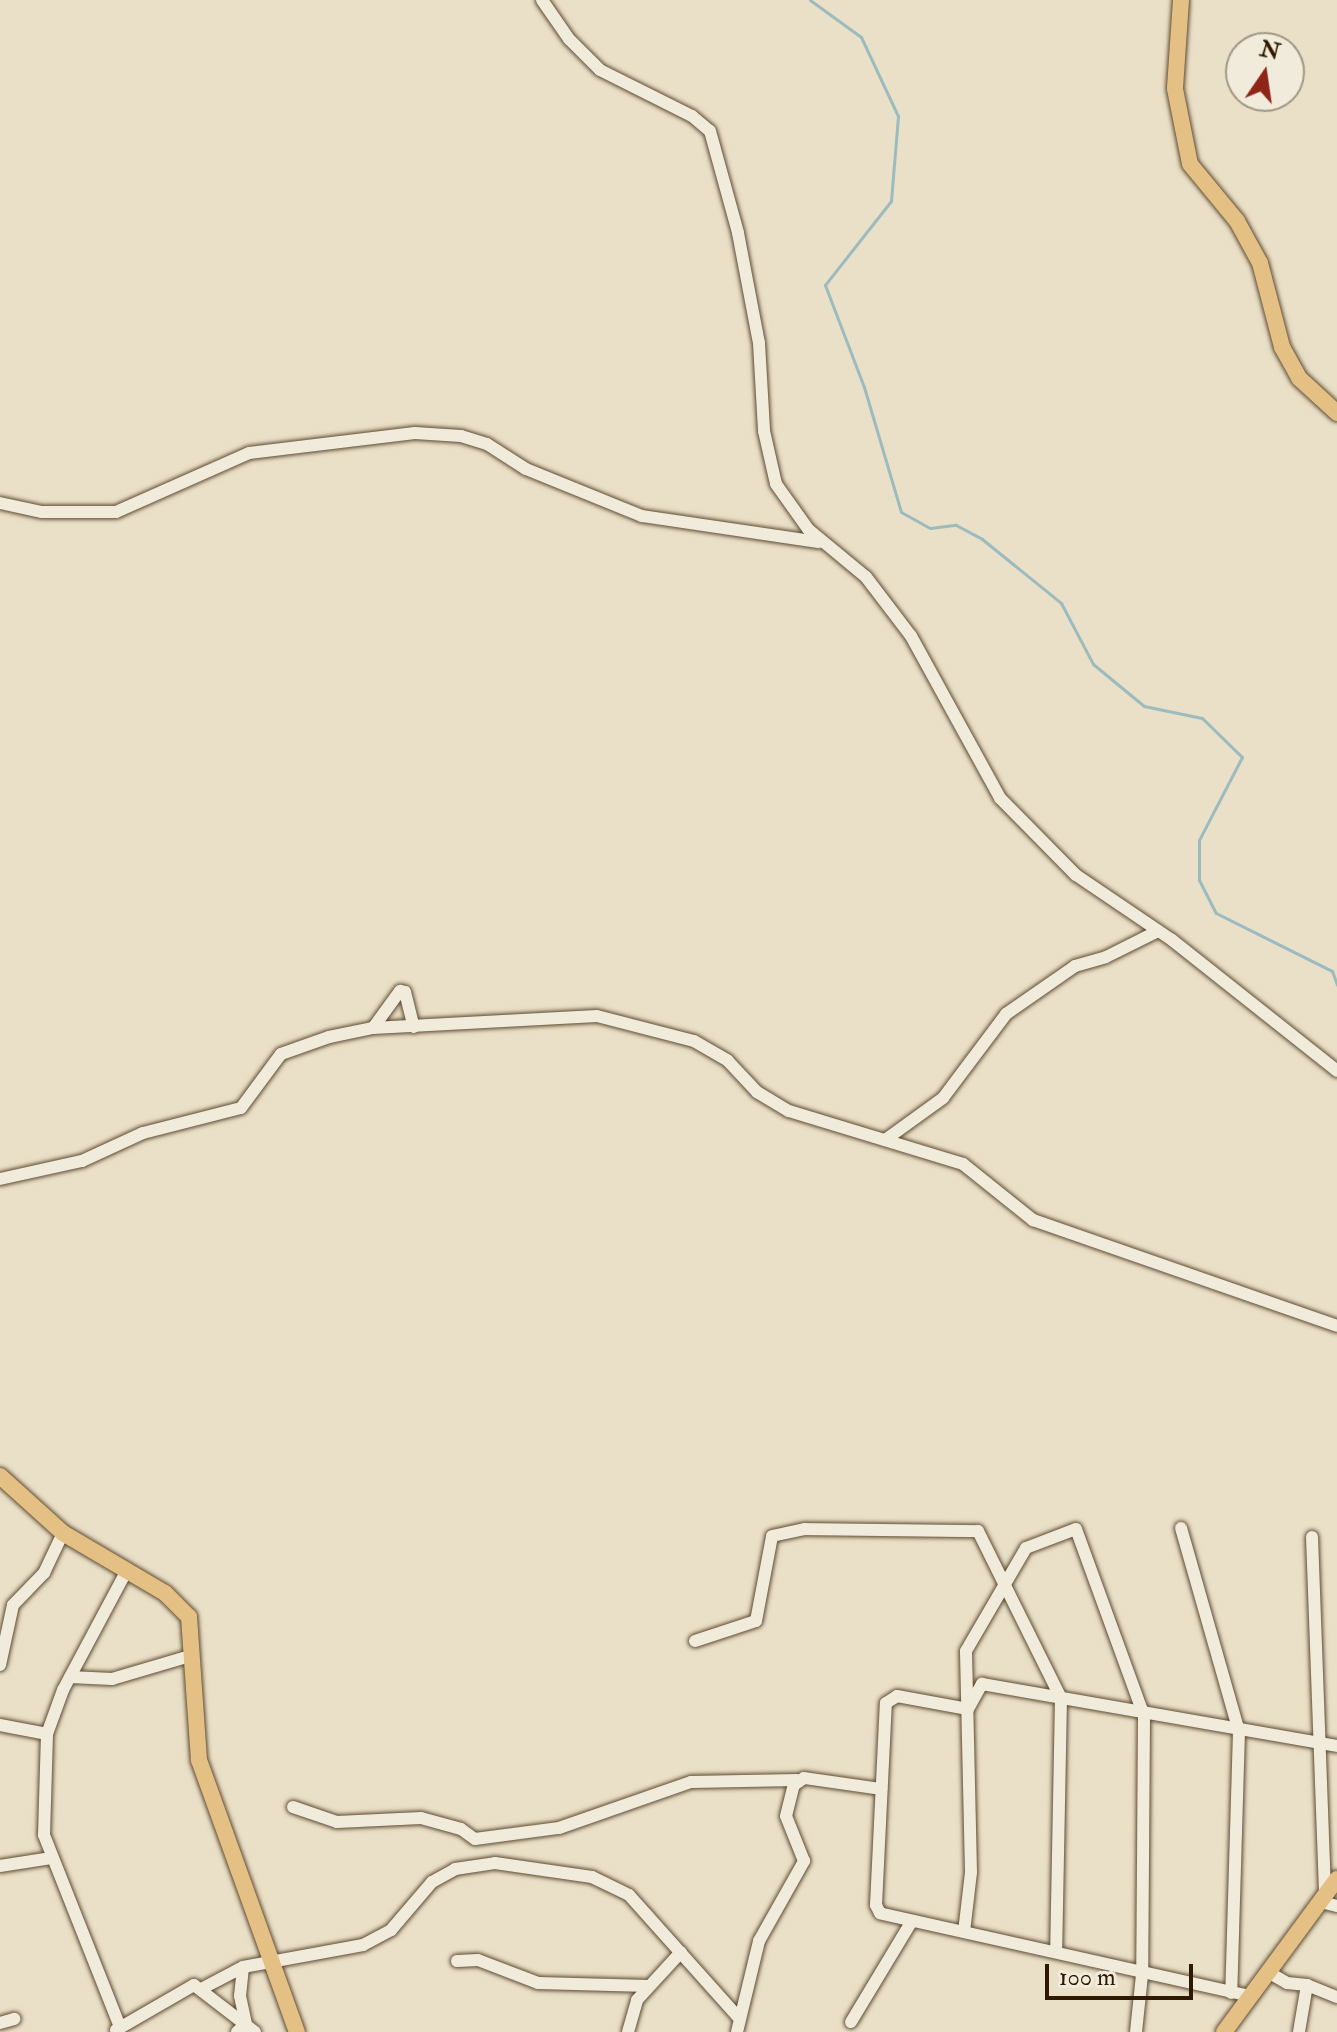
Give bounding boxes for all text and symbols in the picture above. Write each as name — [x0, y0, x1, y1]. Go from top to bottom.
north arrow — [1225, 32, 1305, 112]
text: N — [1257, 35, 1283, 66]
scale bar — [1049, 1948, 1197, 1998]
text: 100 m — [1059, 1962, 1116, 1993]

